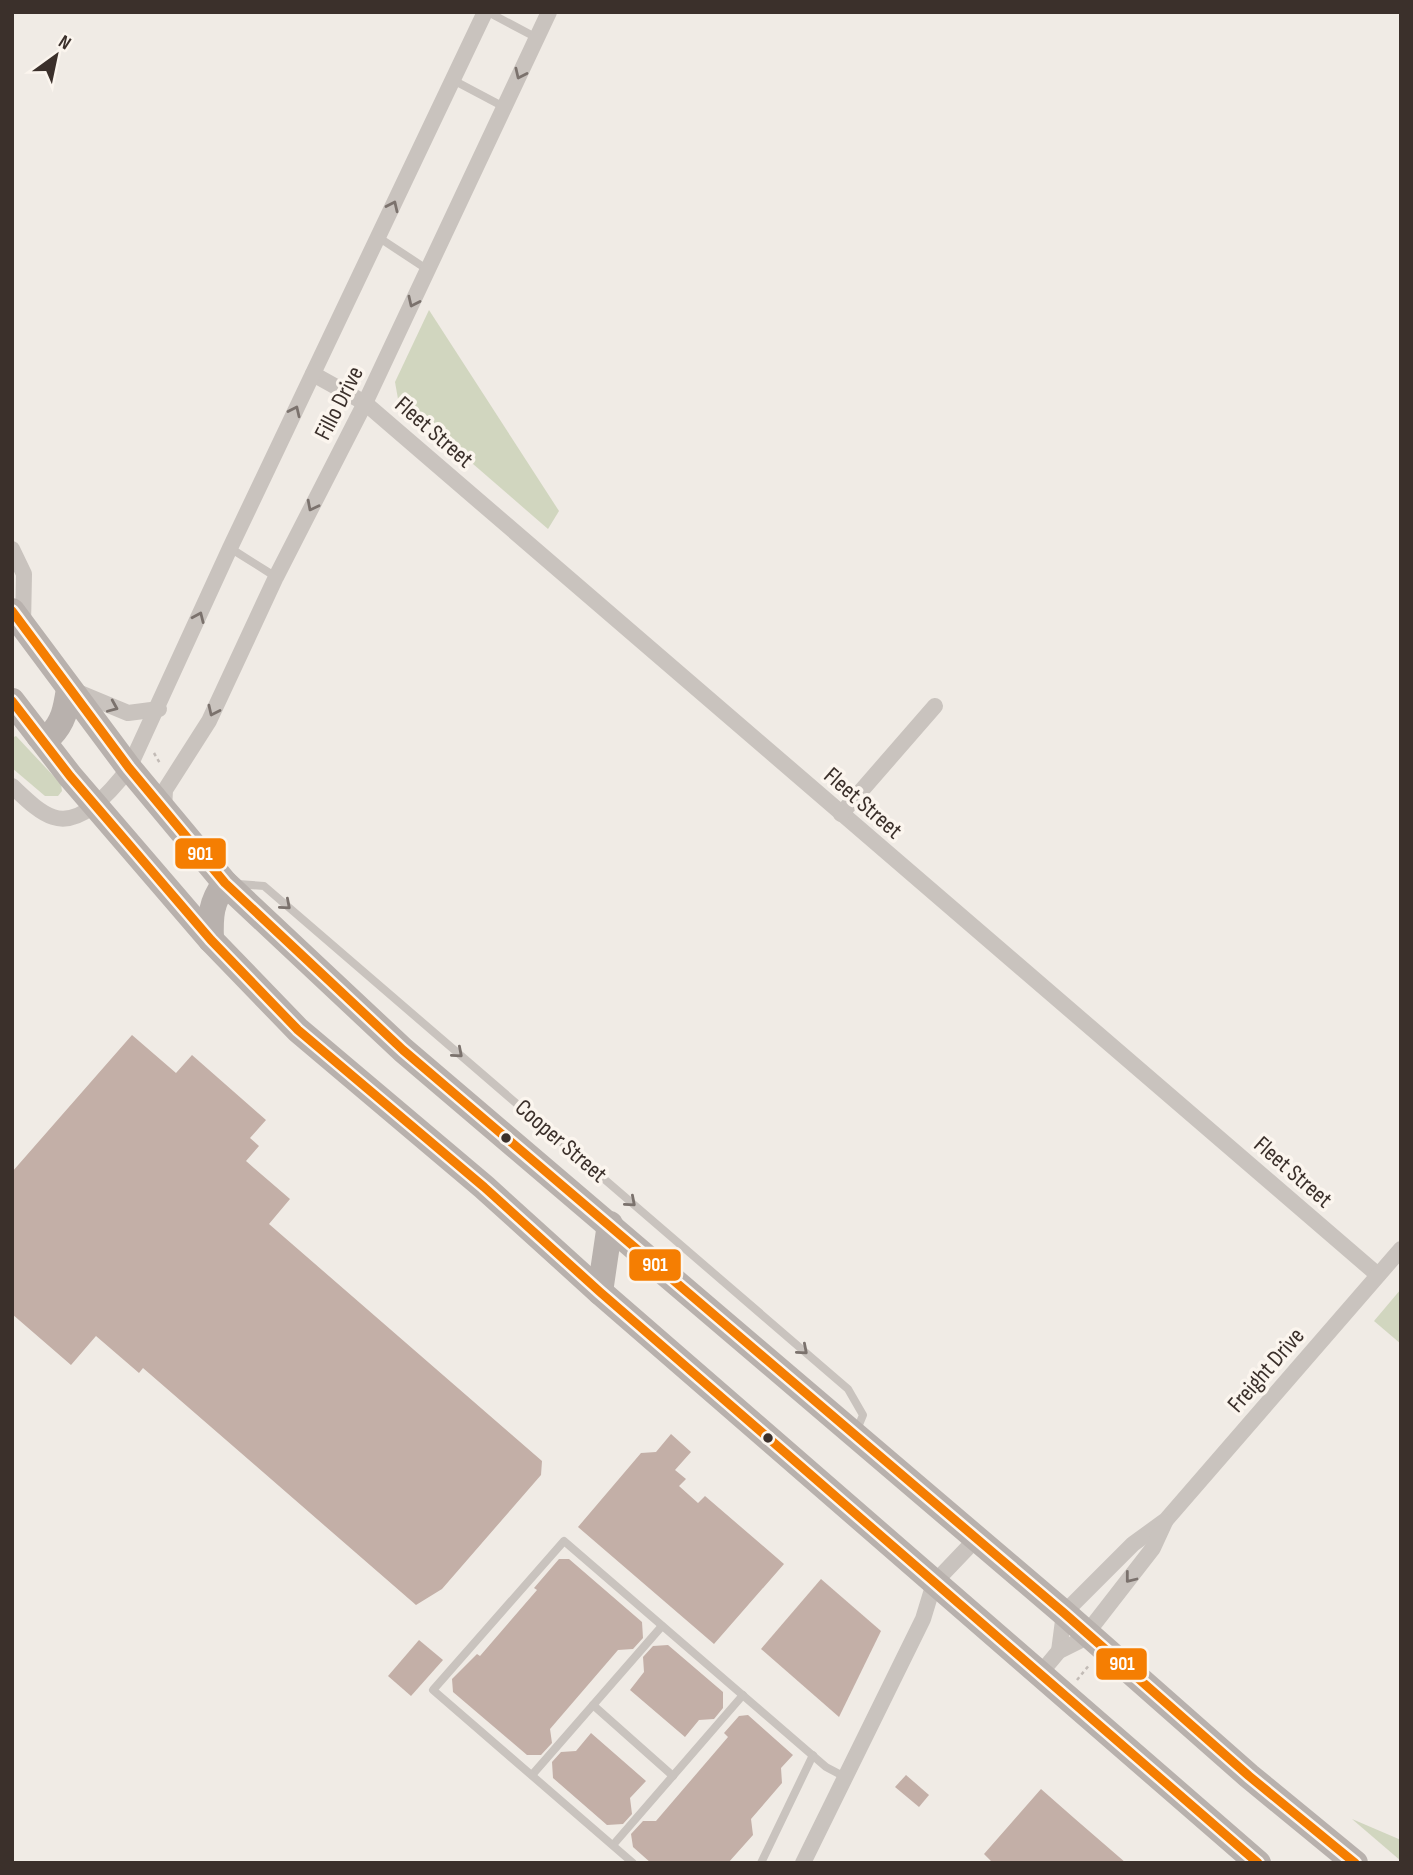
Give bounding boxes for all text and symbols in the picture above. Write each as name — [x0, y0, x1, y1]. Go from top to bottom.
north arrow — [21, 21, 91, 91]
text: N — [54, 31, 75, 55]
one-way arrow — [514, 67, 528, 79]
one-way arrow — [385, 201, 399, 213]
one-way arrow — [407, 295, 421, 307]
street label: Fillo Drive — [308, 361, 370, 445]
street label: Fleet Street — [389, 390, 479, 474]
one-way arrow — [287, 406, 301, 418]
one-way arrow — [307, 499, 320, 511]
one-way arrow — [191, 612, 205, 625]
one-way arrow — [106, 699, 118, 713]
one-way arrow — [208, 704, 222, 716]
street label: Fleet Street — [818, 761, 908, 845]
line badge: 901 — [174, 837, 227, 870]
text: 901 — [187, 843, 213, 866]
one-way arrow — [278, 897, 291, 909]
one-way arrow — [450, 1045, 463, 1057]
street label: Cooper Street — [509, 1093, 613, 1189]
street label: Fleet Street — [1248, 1130, 1338, 1214]
unlabelled marker — [499, 1131, 513, 1145]
one-way arrow — [623, 1194, 636, 1206]
line badge: 901 — [628, 1248, 682, 1282]
text: 901 — [642, 1254, 668, 1277]
street label: Freight Drive — [1221, 1322, 1311, 1418]
one-way arrow — [795, 1342, 808, 1354]
unlabelled marker — [761, 1431, 775, 1445]
one-way arrow — [1126, 1570, 1139, 1582]
line badge: 901 — [1095, 1647, 1148, 1681]
text: 901 — [1109, 1653, 1135, 1676]

